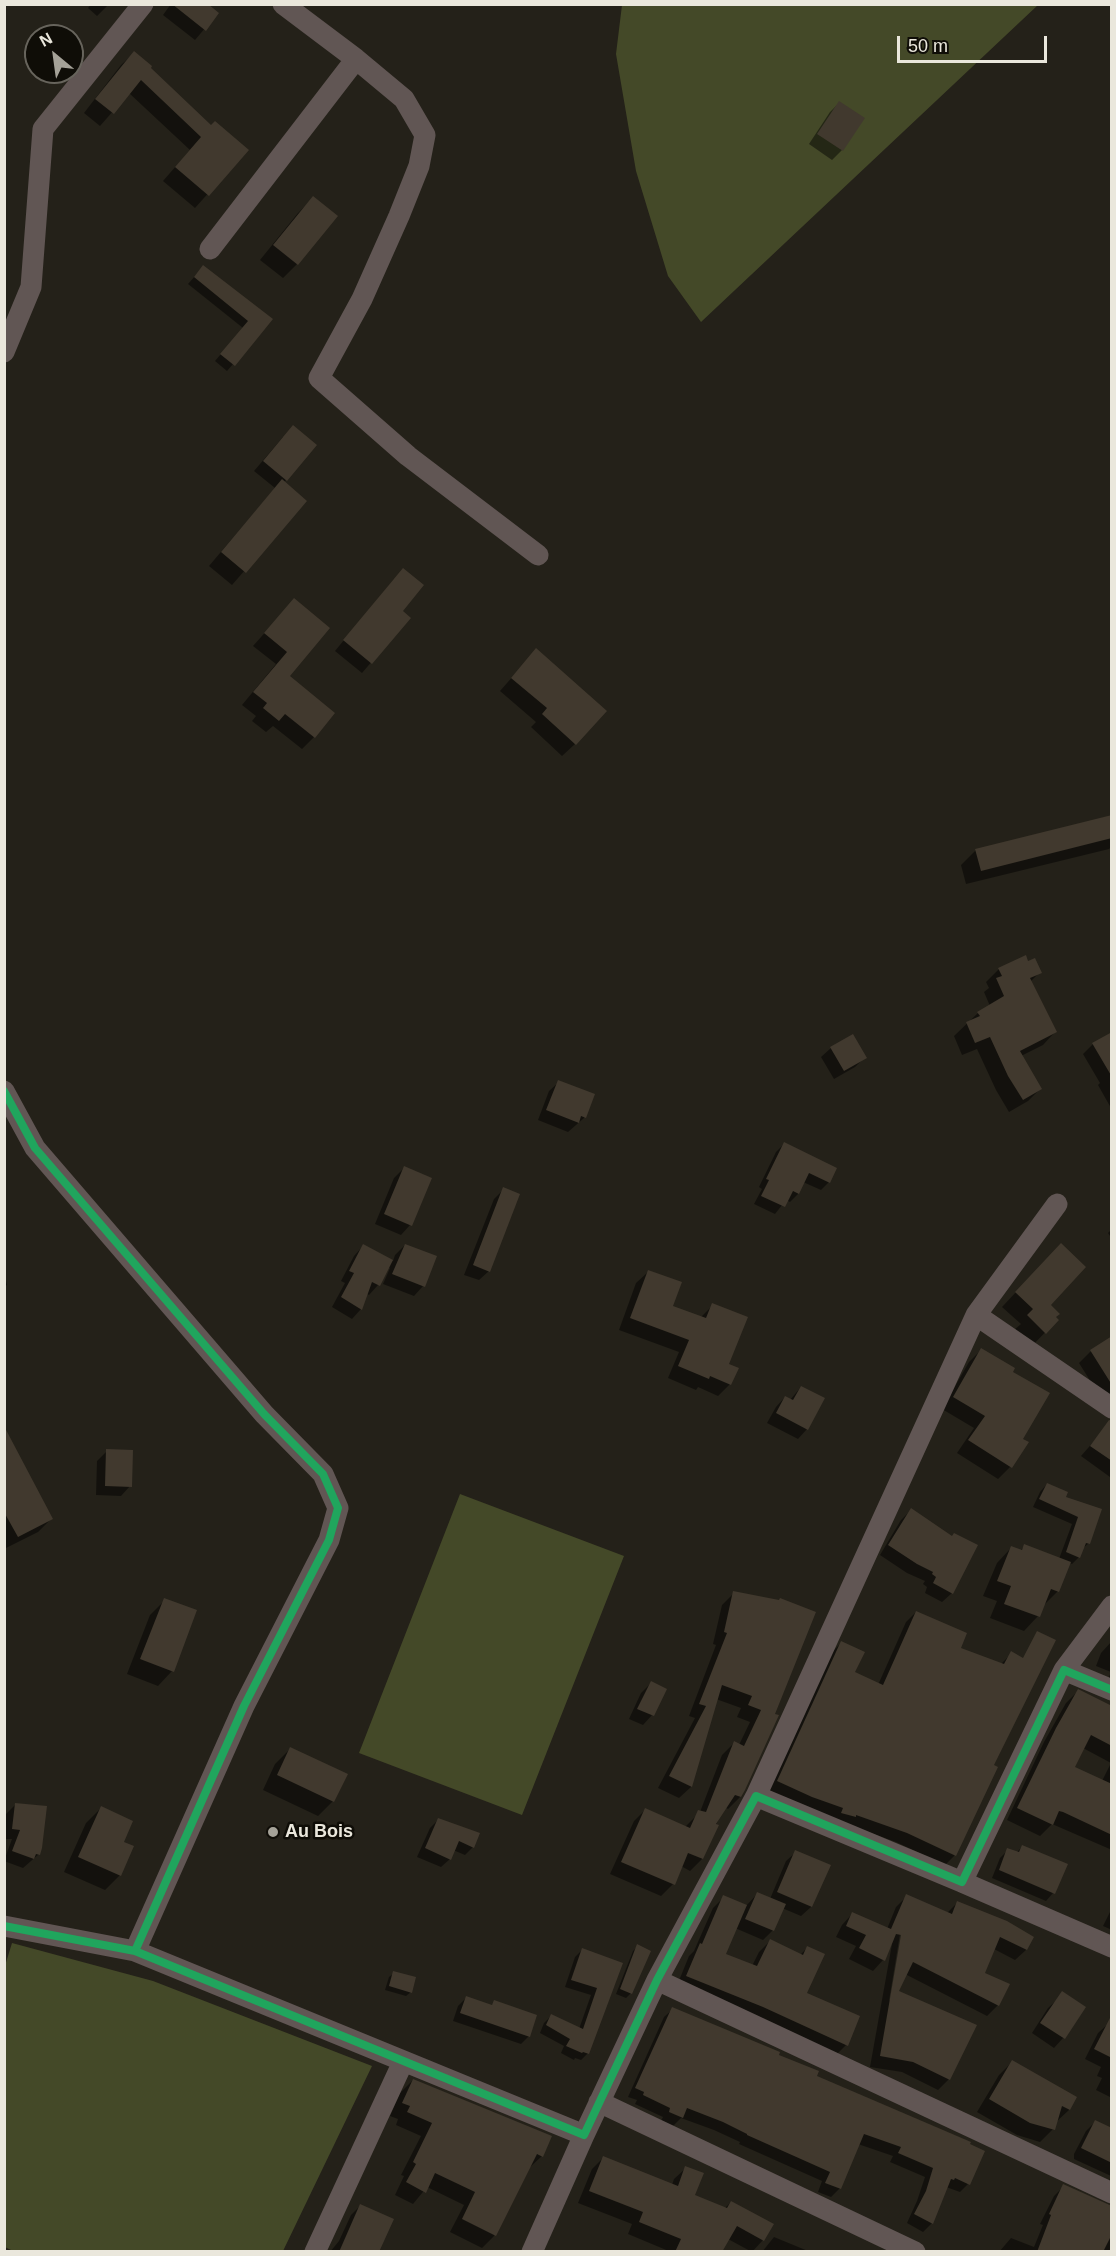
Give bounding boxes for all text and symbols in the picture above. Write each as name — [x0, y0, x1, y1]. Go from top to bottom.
north arrow — [24, 24, 84, 84]
scale bar — [900, 24, 1050, 62]
text: N — [37, 29, 55, 50]
text: 50 m — [908, 36, 948, 56]
place label: Au Bois — [285, 1821, 353, 1843]
marker: Au Bois — [266, 1825, 280, 1839]

